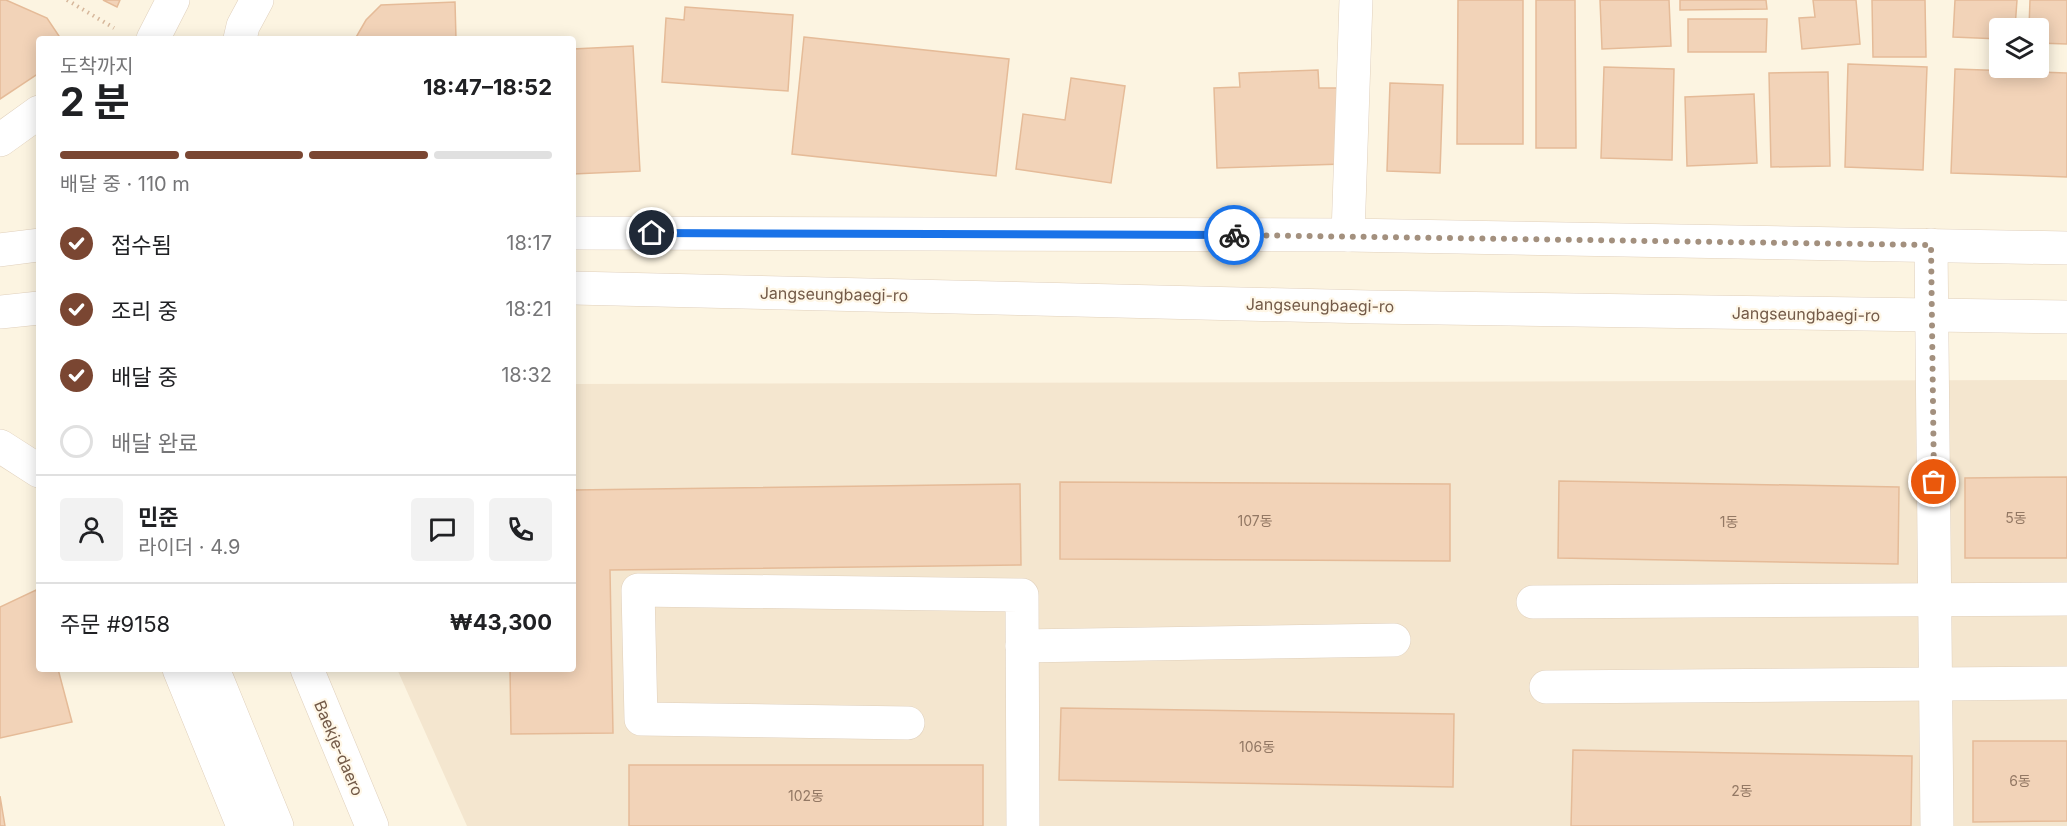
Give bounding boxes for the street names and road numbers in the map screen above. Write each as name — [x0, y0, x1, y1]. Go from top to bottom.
street label: Jangseungbaegi-ro — [760, 283, 908, 305]
street label: Jangseungbaegi-ro — [1246, 294, 1394, 316]
street label: Jangseungbaegi-ro — [1732, 303, 1880, 325]
street label: Baekje-daero — [310, 697, 368, 799]

